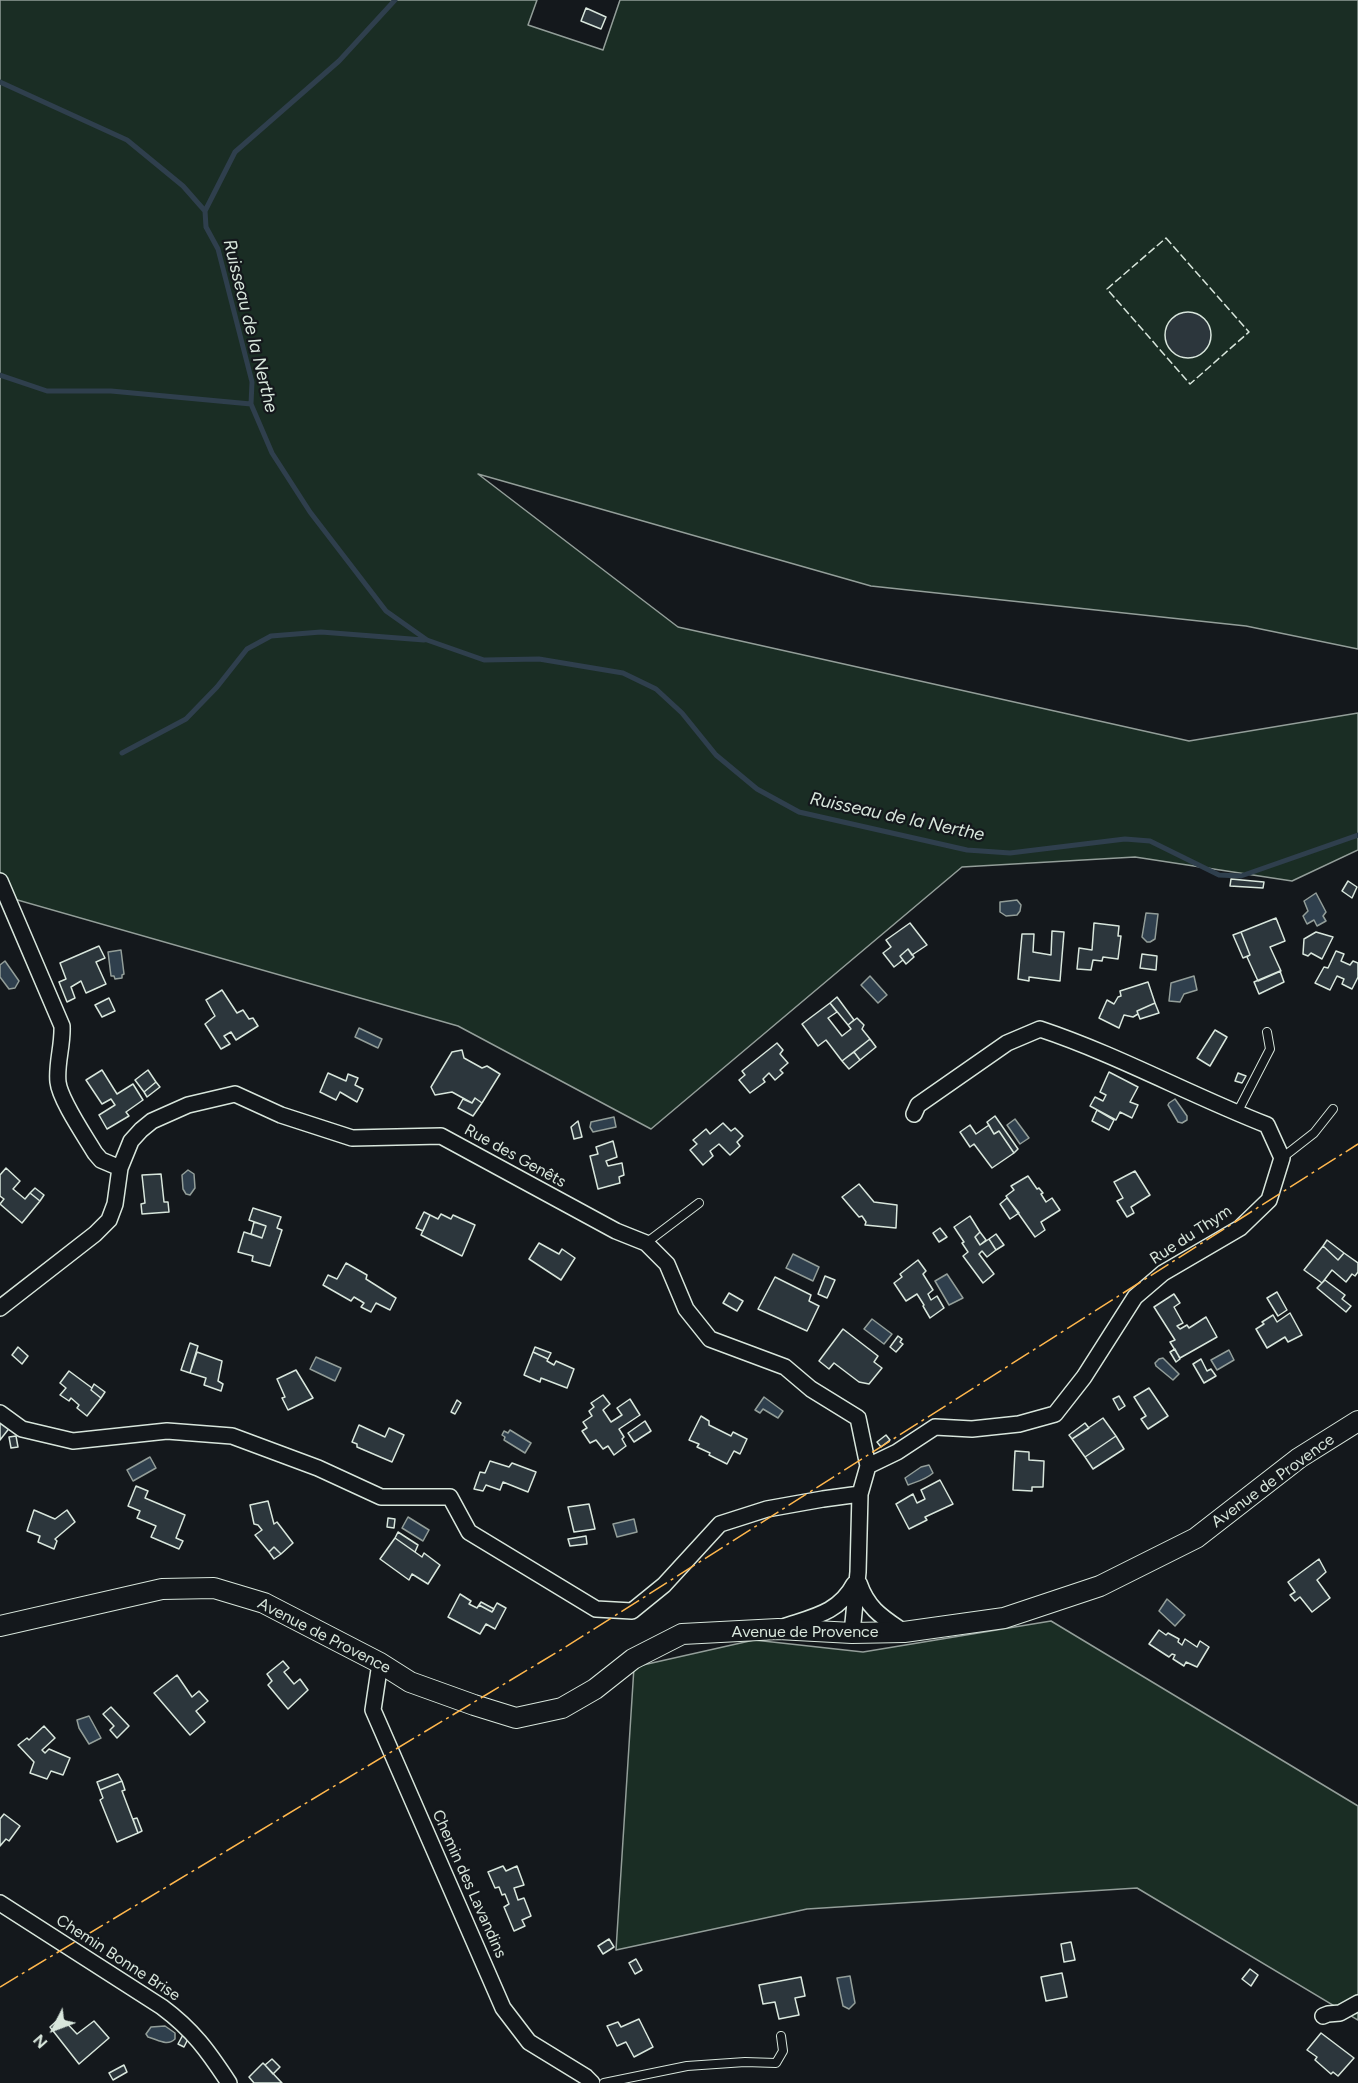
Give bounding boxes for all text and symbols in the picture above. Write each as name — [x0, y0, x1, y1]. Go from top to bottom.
water label: Ruisseau de la Nerthe — [218, 237, 282, 415]
water label: Ruisseau de la Nerthe — [808, 788, 986, 846]
street label: Rue des Genêts — [461, 1120, 569, 1192]
street label: Rue du Thym — [1147, 1201, 1235, 1269]
street label: Avenue de Provence — [1208, 1430, 1338, 1532]
street label: Avenue de Provence — [254, 1594, 394, 1678]
street label: Avenue de Provence — [732, 1622, 878, 1642]
street label: Chemin des Lavandins — [428, 1807, 510, 1961]
street label: Chemin Bonne Brise — [52, 1911, 184, 2005]
north arrow — [24, 1999, 84, 2059]
text: N — [29, 2030, 51, 2052]

